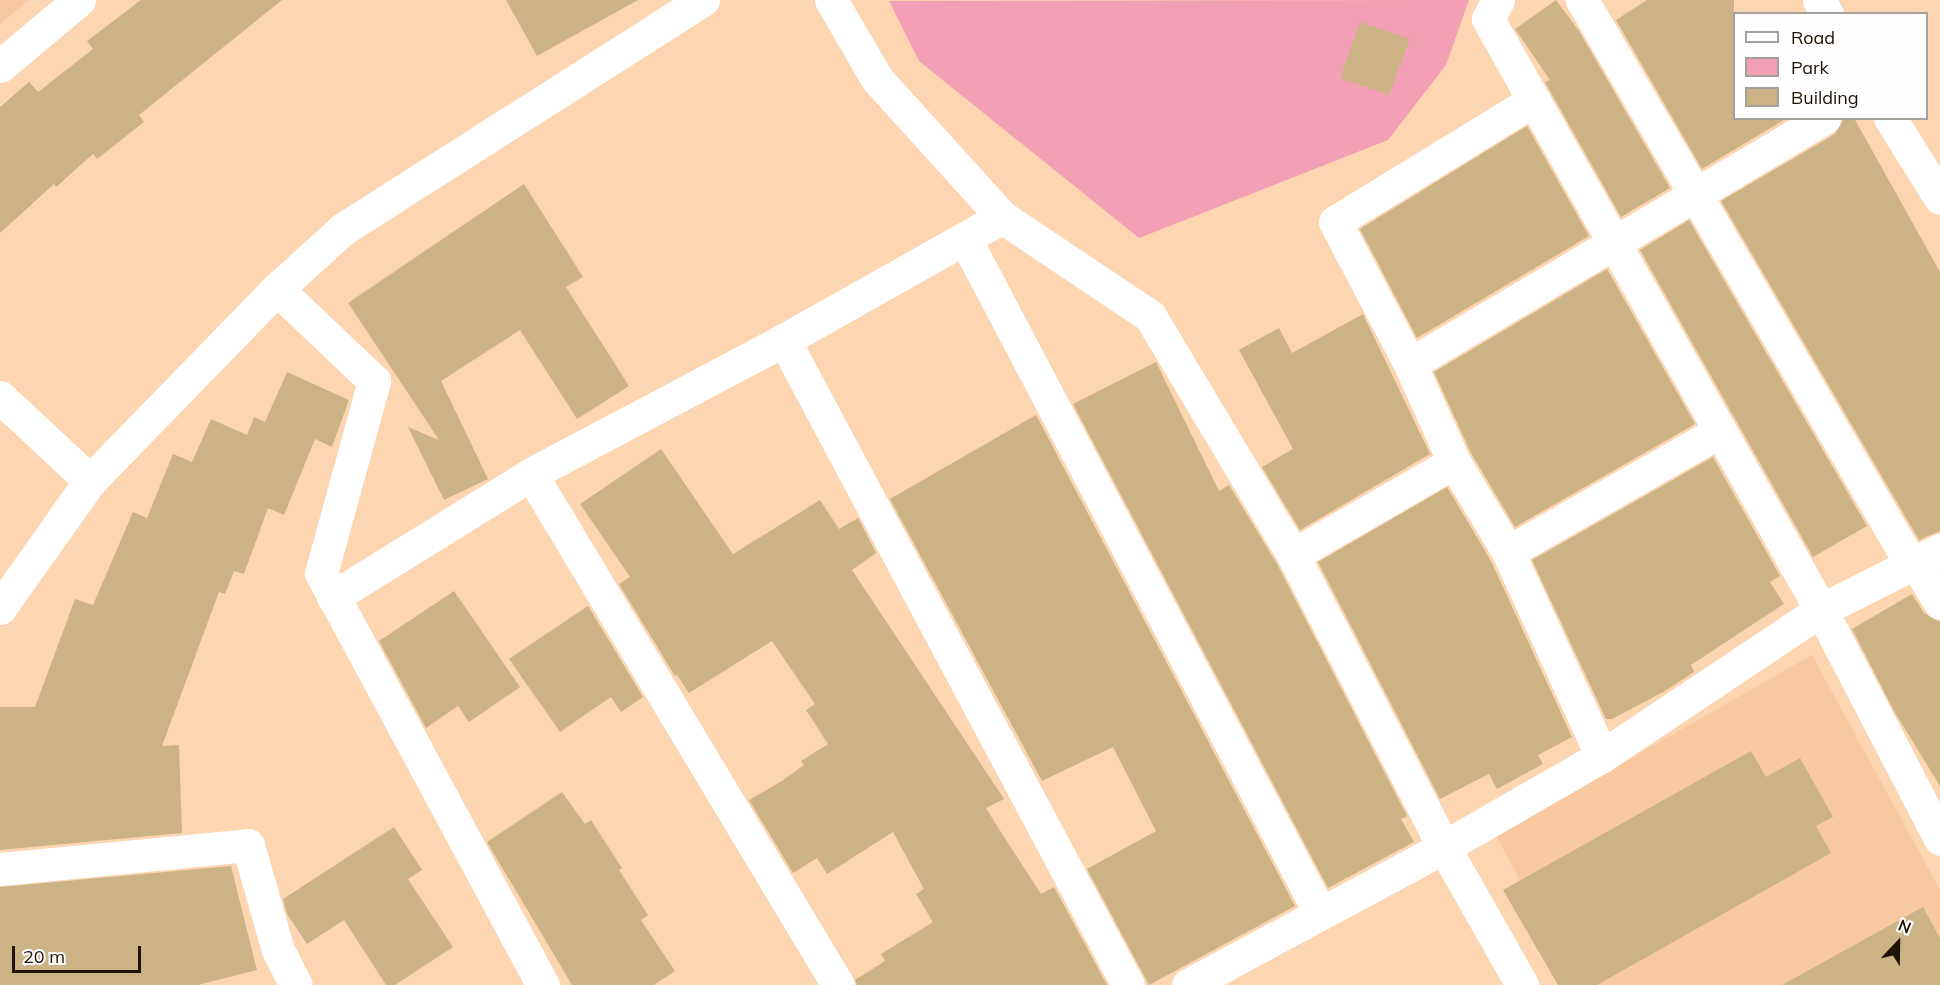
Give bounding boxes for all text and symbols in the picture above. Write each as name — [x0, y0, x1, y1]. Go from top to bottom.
legend — [1733, 12, 1928, 120]
text: Road — [1791, 26, 1835, 49]
text: Park — [1791, 56, 1829, 79]
text: Building — [1791, 86, 1859, 109]
north arrow — [1868, 913, 1928, 973]
text: N — [1895, 915, 1914, 938]
scale bar — [15, 934, 144, 972]
text: 20 m — [23, 945, 65, 968]

